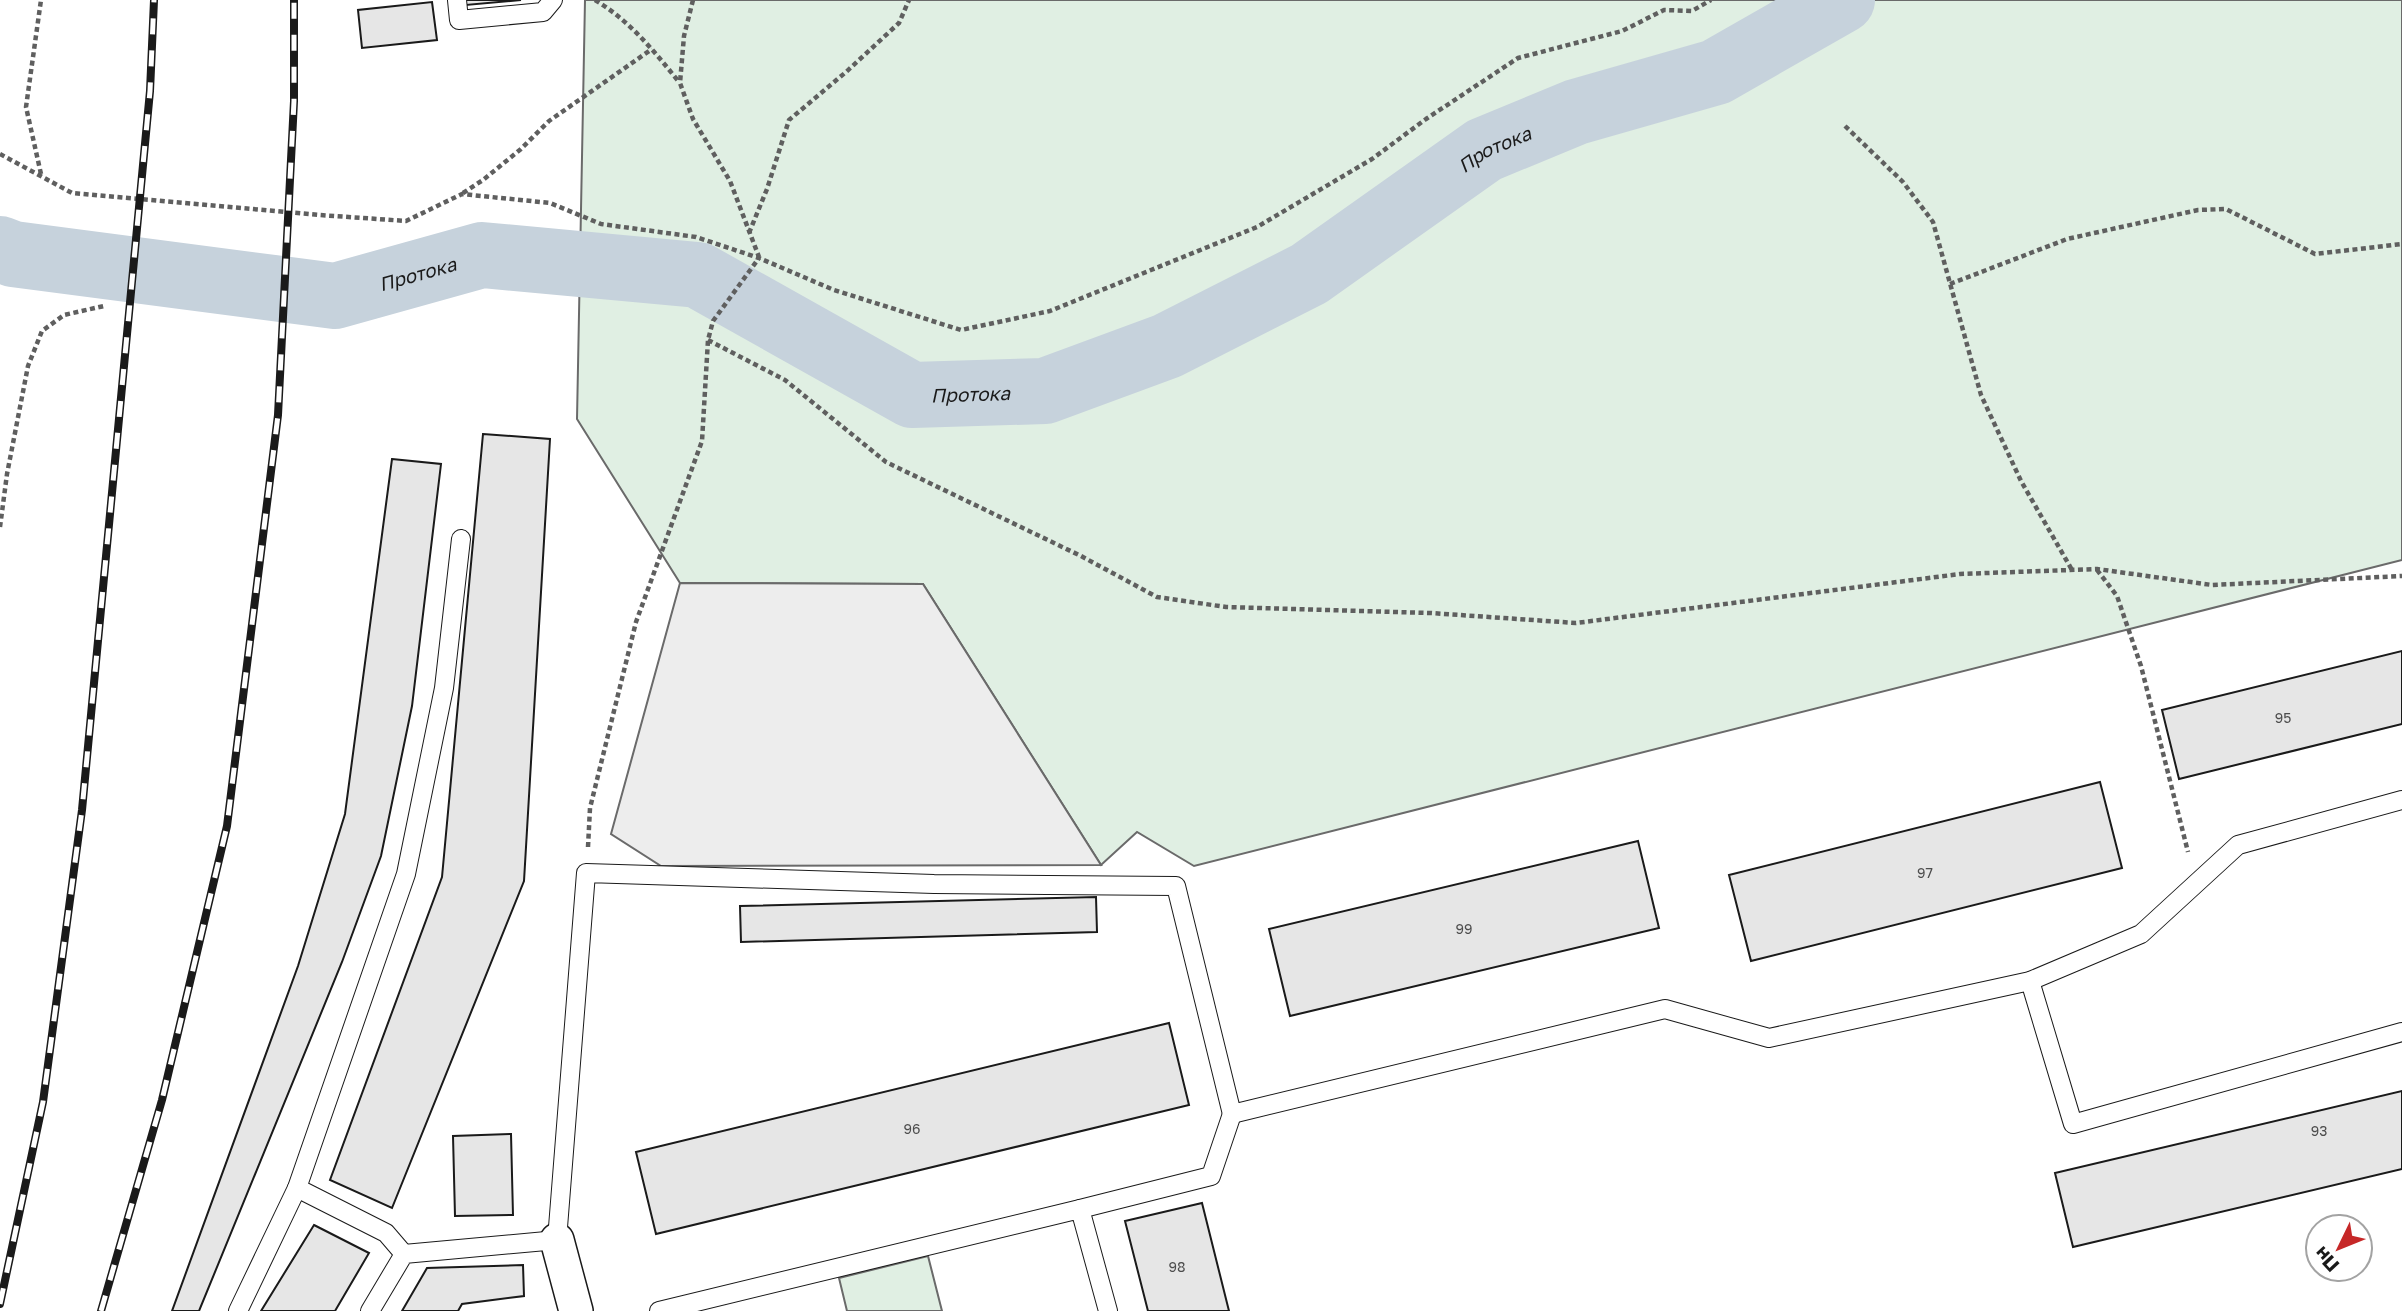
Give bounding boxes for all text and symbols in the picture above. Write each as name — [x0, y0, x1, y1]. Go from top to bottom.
water label: Протока — [1453, 120, 1535, 177]
water label: Протока — [376, 251, 460, 295]
water label: Протока — [931, 381, 1012, 406]
house number: 95 — [2275, 709, 2291, 726]
house number: 97 — [1917, 864, 1933, 881]
house number: 99 — [1456, 920, 1472, 937]
house number: 96 — [904, 1120, 920, 1137]
house number: 93 — [2311, 1122, 2327, 1139]
north arrow — [2304, 1213, 2374, 1283]
text: Пн — [2309, 1243, 2343, 1277]
house number: 98 — [1168, 1258, 1186, 1275]

